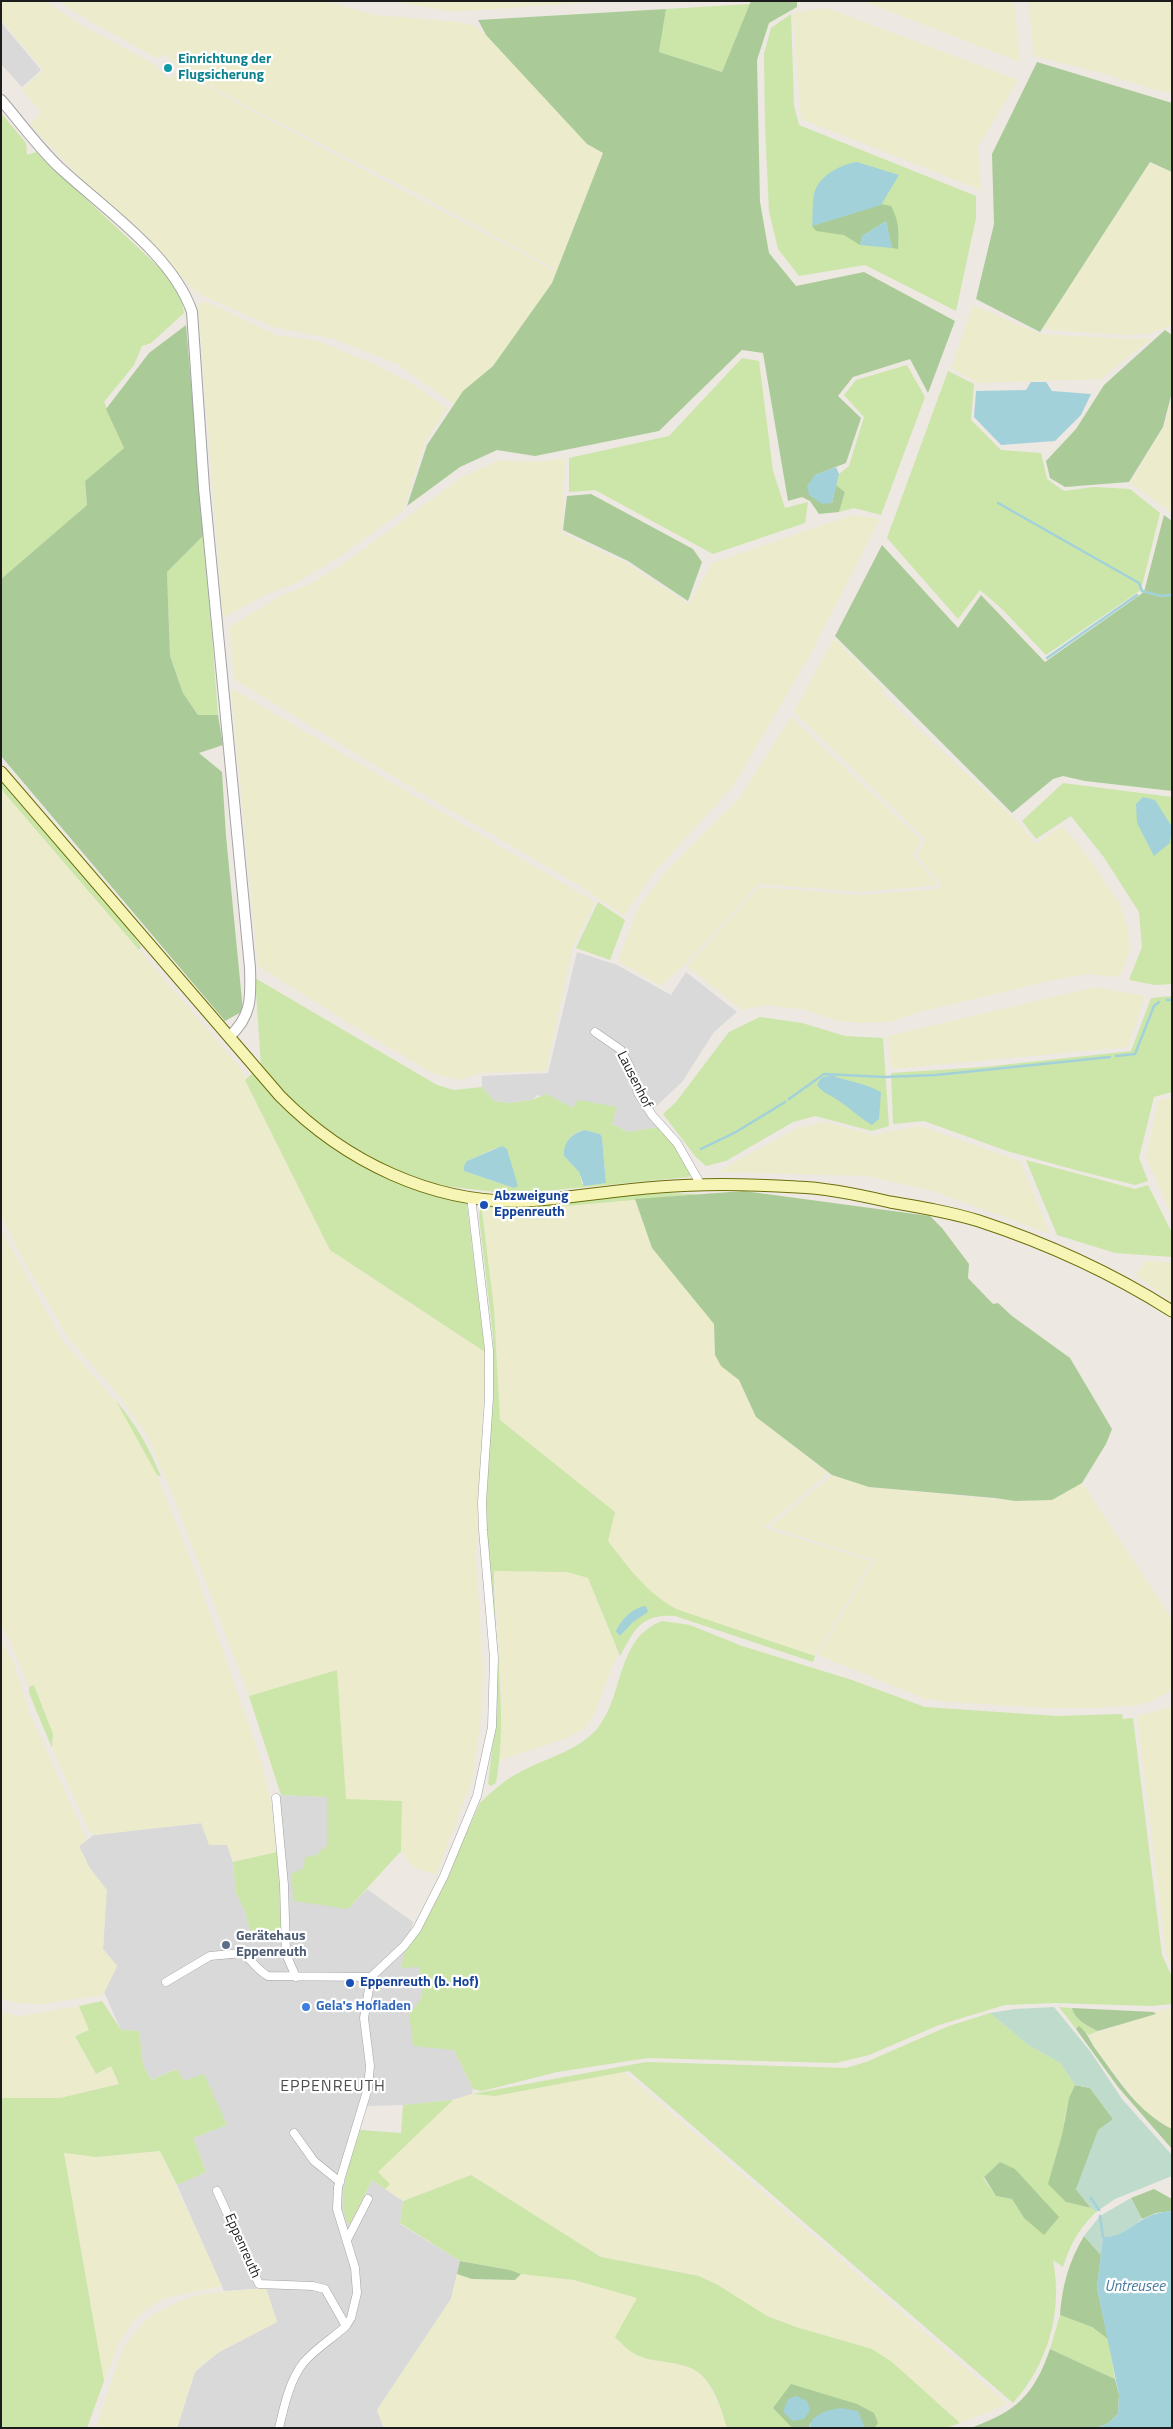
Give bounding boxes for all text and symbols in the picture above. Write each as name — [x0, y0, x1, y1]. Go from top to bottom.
place label: Einrichtung der Flugsicherung — [178, 52, 271, 84]
marker: Einrichtung der Flugsicherung — [162, 62, 174, 74]
street label: Lausenhof — [612, 1049, 656, 1111]
place label: Abzweigung Eppenreuth — [494, 1189, 568, 1222]
marker: Abzweigung Eppenreuth — [478, 1199, 490, 1211]
place label: Gerätehaus Eppenreuth — [236, 1929, 307, 1961]
marker: Gerätehaus Eppenreuth — [220, 1939, 232, 1951]
place label: Eppenreuth (b. Hof) — [360, 1975, 479, 1991]
marker: Eppenreuth (b. Hof) — [344, 1977, 356, 1989]
place label: Gela's Hofladen — [316, 1999, 411, 2015]
marker: Gela's Hofladen — [300, 2001, 312, 2013]
district label: EPPENREUTH — [279, 2077, 387, 2097]
street label: Eppenreuth — [220, 2211, 264, 2281]
water label: Untreusee — [1105, 2278, 1165, 2296]

